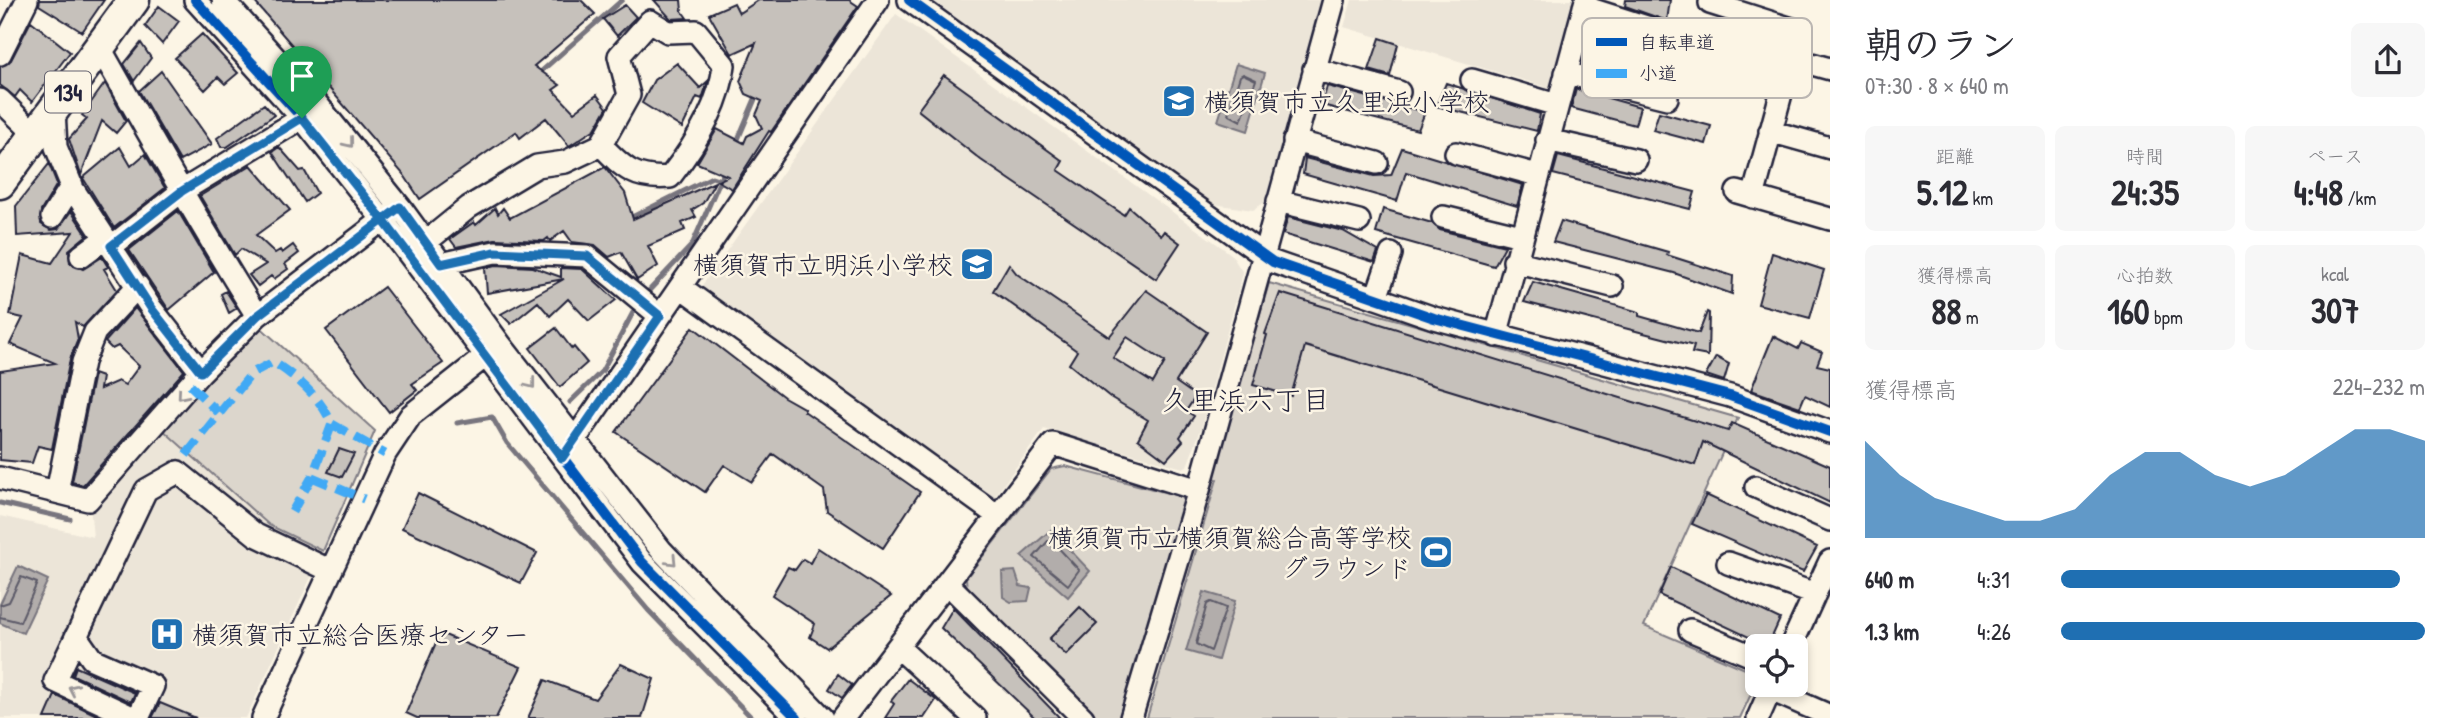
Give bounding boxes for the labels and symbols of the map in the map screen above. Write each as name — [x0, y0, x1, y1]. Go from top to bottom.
legend — [1582, 18, 1812, 98]
text: 自転車道 — [1639, 29, 1715, 55]
pin — [272, 46, 332, 118]
text: 小道 — [1639, 60, 1677, 86]
road number: 134 — [45, 72, 91, 112]
school or university icon: 横須賀市立久里浜小学校 — [1160, 82, 1198, 120]
place label: 横須賀市立久里浜小学校 — [1204, 84, 1490, 119]
one-way arrow — [341, 135, 353, 148]
school or university icon: 横須賀市立明浜小学校 — [958, 245, 996, 283]
place label: 横須賀市立明浜小学校 — [693, 247, 953, 282]
one-way arrow — [522, 376, 535, 388]
district label: 久里浜六丁目 — [1162, 381, 1330, 419]
one-way arrow — [178, 386, 190, 399]
place label: 横須賀市立横須賀総合高等学校 グラウンド — [1048, 520, 1412, 585]
sports icon: 横須賀市立横須賀総合高等学校 グラウンド — [1417, 533, 1455, 571]
one-way arrow — [664, 553, 677, 566]
hospital icon: 横須賀市立総合医療センター — [148, 615, 186, 653]
place label: 横須賀市立総合医療センター — [192, 617, 529, 652]
one-way arrow — [68, 683, 80, 697]

